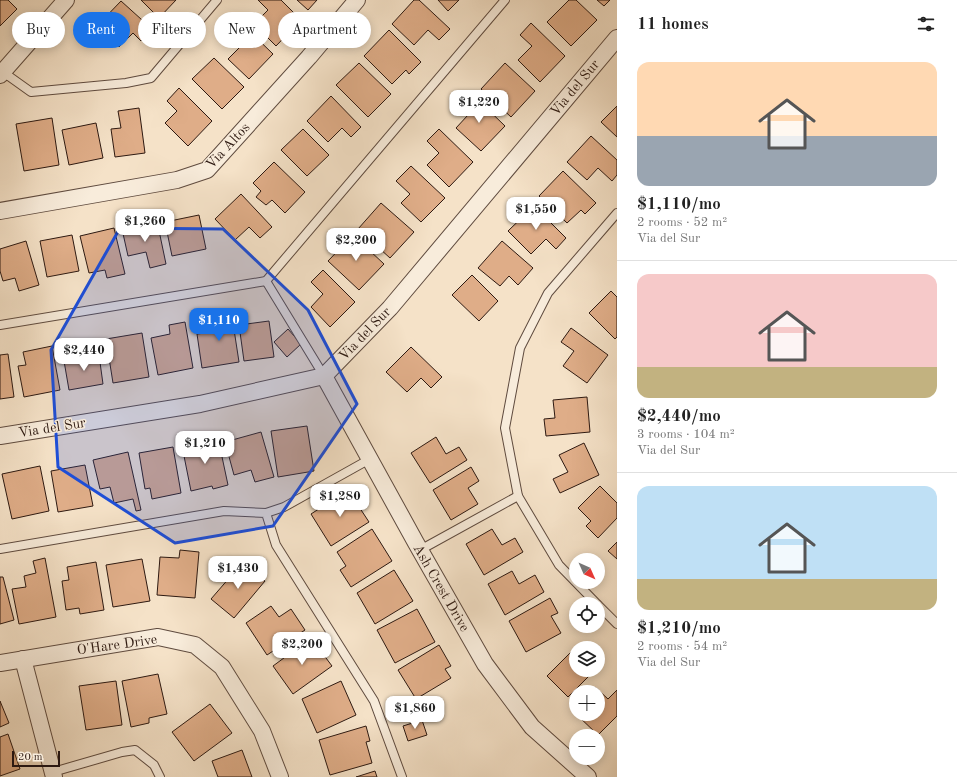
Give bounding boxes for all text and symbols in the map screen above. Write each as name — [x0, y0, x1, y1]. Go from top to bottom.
chip: Buy — [12, 12, 65, 48]
chip: Rent — [73, 12, 130, 48]
chip: Filters — [138, 12, 206, 48]
chip: New — [214, 12, 270, 48]
chip: Apartment — [278, 12, 371, 48]
icon: filters — [915, 13, 937, 35]
text: 11 homes — [637, 16, 709, 33]
street label: Via del Sur — [548, 57, 602, 119]
icon: home — [751, 88, 823, 160]
pin: $1,220 — [446, 90, 512, 124]
text: $1,220 — [458, 96, 500, 109]
street label: Via Altos — [203, 120, 253, 172]
text: $1,110/mo — [637, 196, 721, 213]
pin: $1,550 — [503, 197, 569, 231]
text: $1,550 — [515, 203, 557, 216]
pin: $1,260 — [112, 209, 178, 243]
text: $1,260 — [124, 215, 166, 228]
text: 2 rooms · 52 m² — [637, 216, 727, 229]
pin: $2,200 — [323, 228, 389, 262]
text: Via del Sur — [637, 232, 700, 245]
text: $2,200 — [335, 234, 377, 247]
icon: home — [751, 300, 823, 372]
street label: Via del Sur — [336, 304, 394, 363]
pin: $1,110 — [186, 308, 252, 342]
text: $1,110 — [198, 314, 240, 327]
pin: $2,440 — [51, 338, 117, 372]
text: $2,440 — [63, 344, 105, 357]
text: $2,440/mo — [637, 408, 721, 425]
street label: Via del Sur — [17, 416, 87, 440]
text: 3 rooms · 104 m² — [637, 428, 735, 441]
pin: $1,210 — [172, 431, 238, 465]
text: $1,210 — [184, 437, 226, 450]
text: Via del Sur — [637, 444, 700, 457]
pin: $1,280 — [307, 484, 373, 518]
text: $1,280 — [319, 490, 361, 503]
icon: home — [751, 512, 823, 584]
street label: Ash Crest Drive — [410, 542, 472, 634]
north arrow — [569, 553, 605, 589]
map controls — [569, 553, 605, 765]
pin: $1,430 — [205, 556, 271, 590]
text: $1,430 — [217, 562, 259, 575]
button: locate — [569, 597, 605, 633]
text: $1,210/mo — [637, 620, 721, 637]
street label: O'Hare Drive — [76, 632, 158, 658]
pin: $2,200 — [269, 632, 335, 666]
text: $2,200 — [281, 638, 323, 651]
text: 2 rooms · 54 m² — [637, 640, 727, 653]
button: layers — [569, 641, 605, 677]
text: Via del Sur — [637, 656, 700, 669]
button: + — [569, 685, 605, 721]
pin: $1,860 — [382, 696, 448, 730]
text: $1,860 — [394, 702, 436, 715]
button: − — [569, 729, 605, 765]
scale bar — [12, 749, 60, 768]
text: 20 m — [18, 752, 43, 763]

